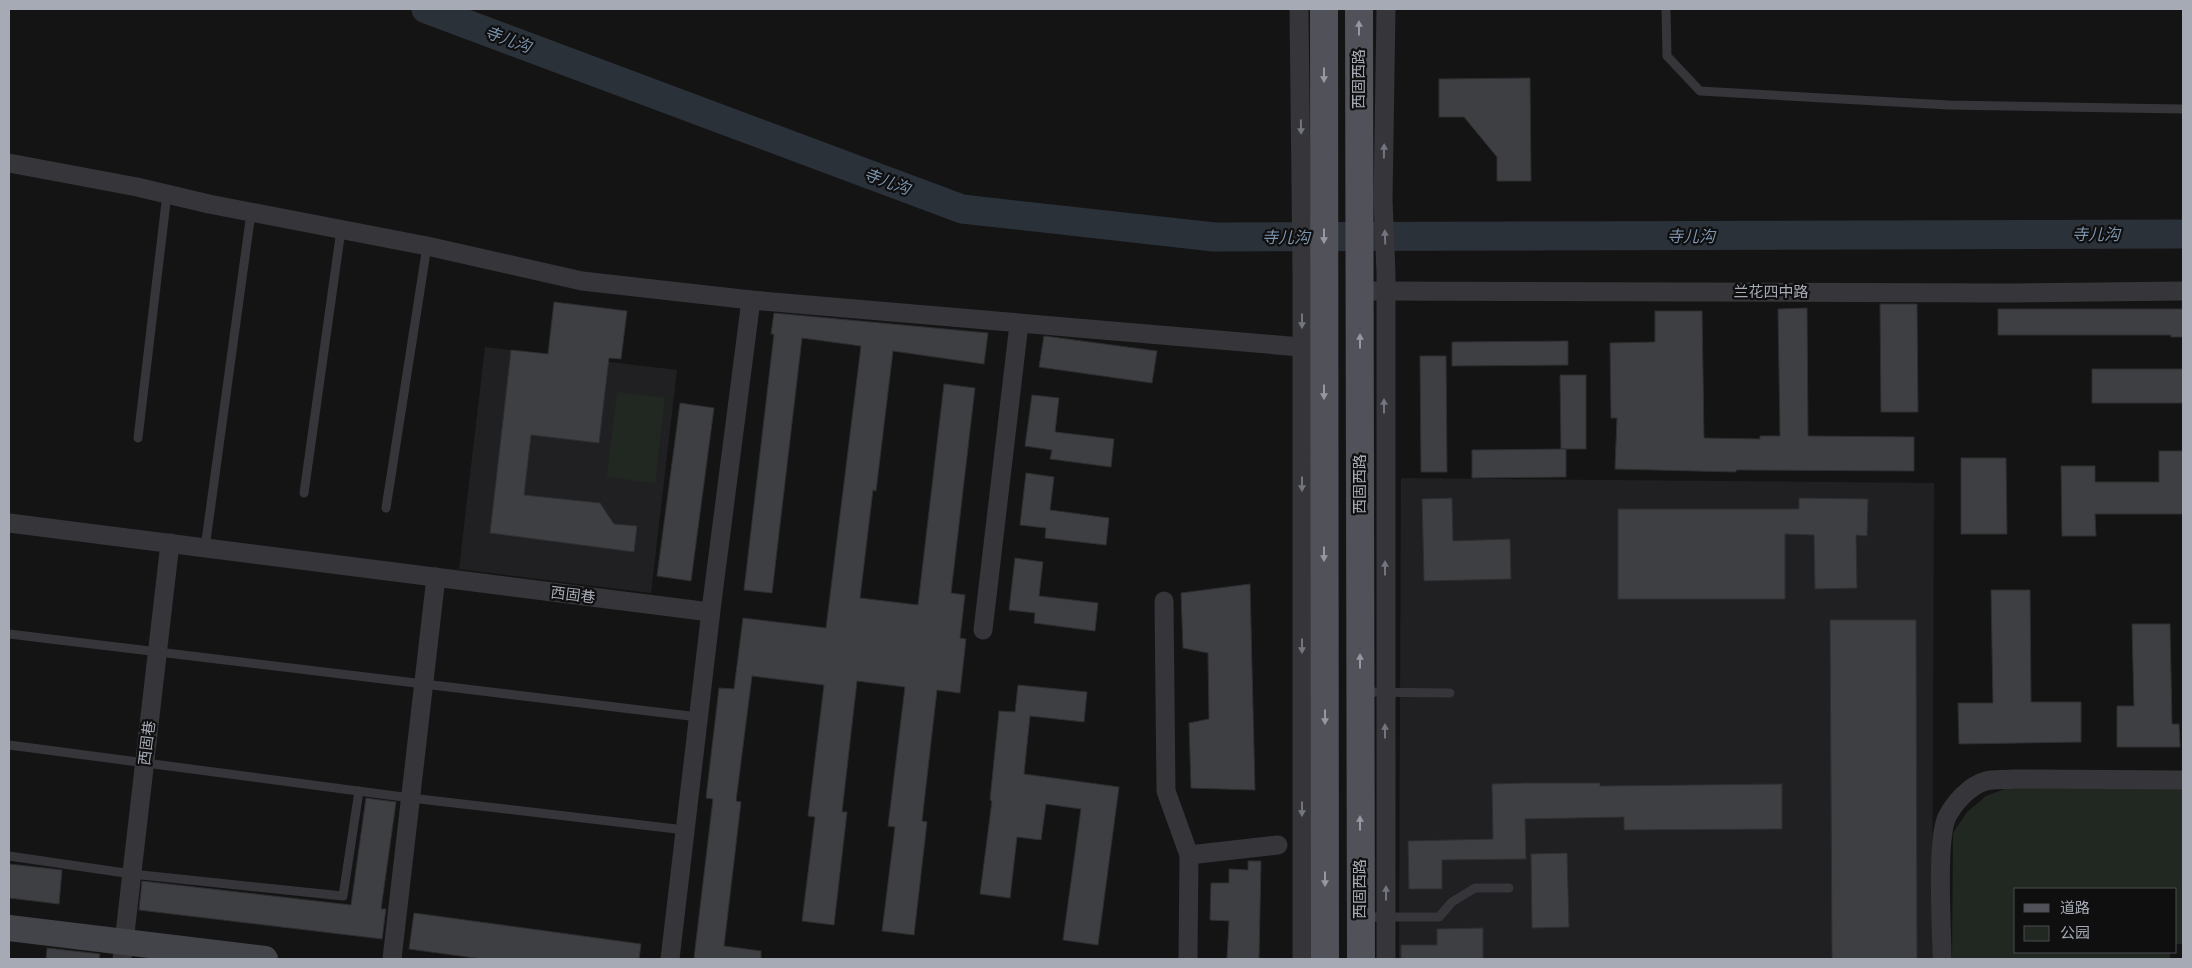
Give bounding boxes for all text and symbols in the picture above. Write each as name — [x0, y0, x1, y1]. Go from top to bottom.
water label: 寺儿沟 — [481, 20, 536, 59]
one-way arrow — [1355, 20, 1363, 36]
street label: 西固西路 — [1348, 49, 1369, 109]
one-way arrow — [1320, 67, 1328, 83]
one-way arrow — [1297, 120, 1305, 136]
one-way arrow — [1380, 143, 1388, 159]
water label: 寺儿沟 — [860, 162, 915, 201]
water label: 寺儿沟 — [2072, 223, 2122, 246]
water label: 寺儿沟 — [1667, 225, 1717, 248]
water label: 寺儿沟 — [1262, 226, 1312, 249]
one-way arrow — [1320, 228, 1328, 244]
one-way arrow — [1380, 228, 1388, 244]
street label: 兰花四中路 — [1733, 281, 1809, 302]
one-way arrow — [1298, 314, 1306, 330]
one-way arrow — [1356, 332, 1364, 348]
one-way arrow — [1320, 384, 1328, 400]
one-way arrow — [1380, 397, 1388, 413]
street label: 西固西路 — [1349, 454, 1370, 514]
one-way arrow — [1298, 476, 1306, 492]
one-way arrow — [1320, 546, 1328, 562]
one-way arrow — [1381, 560, 1389, 576]
street label: 西固巷 — [549, 581, 597, 608]
one-way arrow — [1298, 639, 1306, 655]
one-way arrow — [1356, 652, 1364, 668]
one-way arrow — [1321, 709, 1329, 725]
street label: 西固巷 — [133, 719, 160, 767]
one-way arrow — [1381, 722, 1389, 738]
one-way arrow — [1298, 801, 1306, 817]
one-way arrow — [1356, 815, 1364, 831]
street label: 西固西路 — [1349, 859, 1370, 919]
one-way arrow — [1321, 871, 1329, 887]
one-way arrow — [1382, 885, 1390, 901]
legend — [2014, 888, 2177, 953]
text: 道路 — [2060, 897, 2090, 918]
text: 公园 — [2060, 922, 2090, 943]

